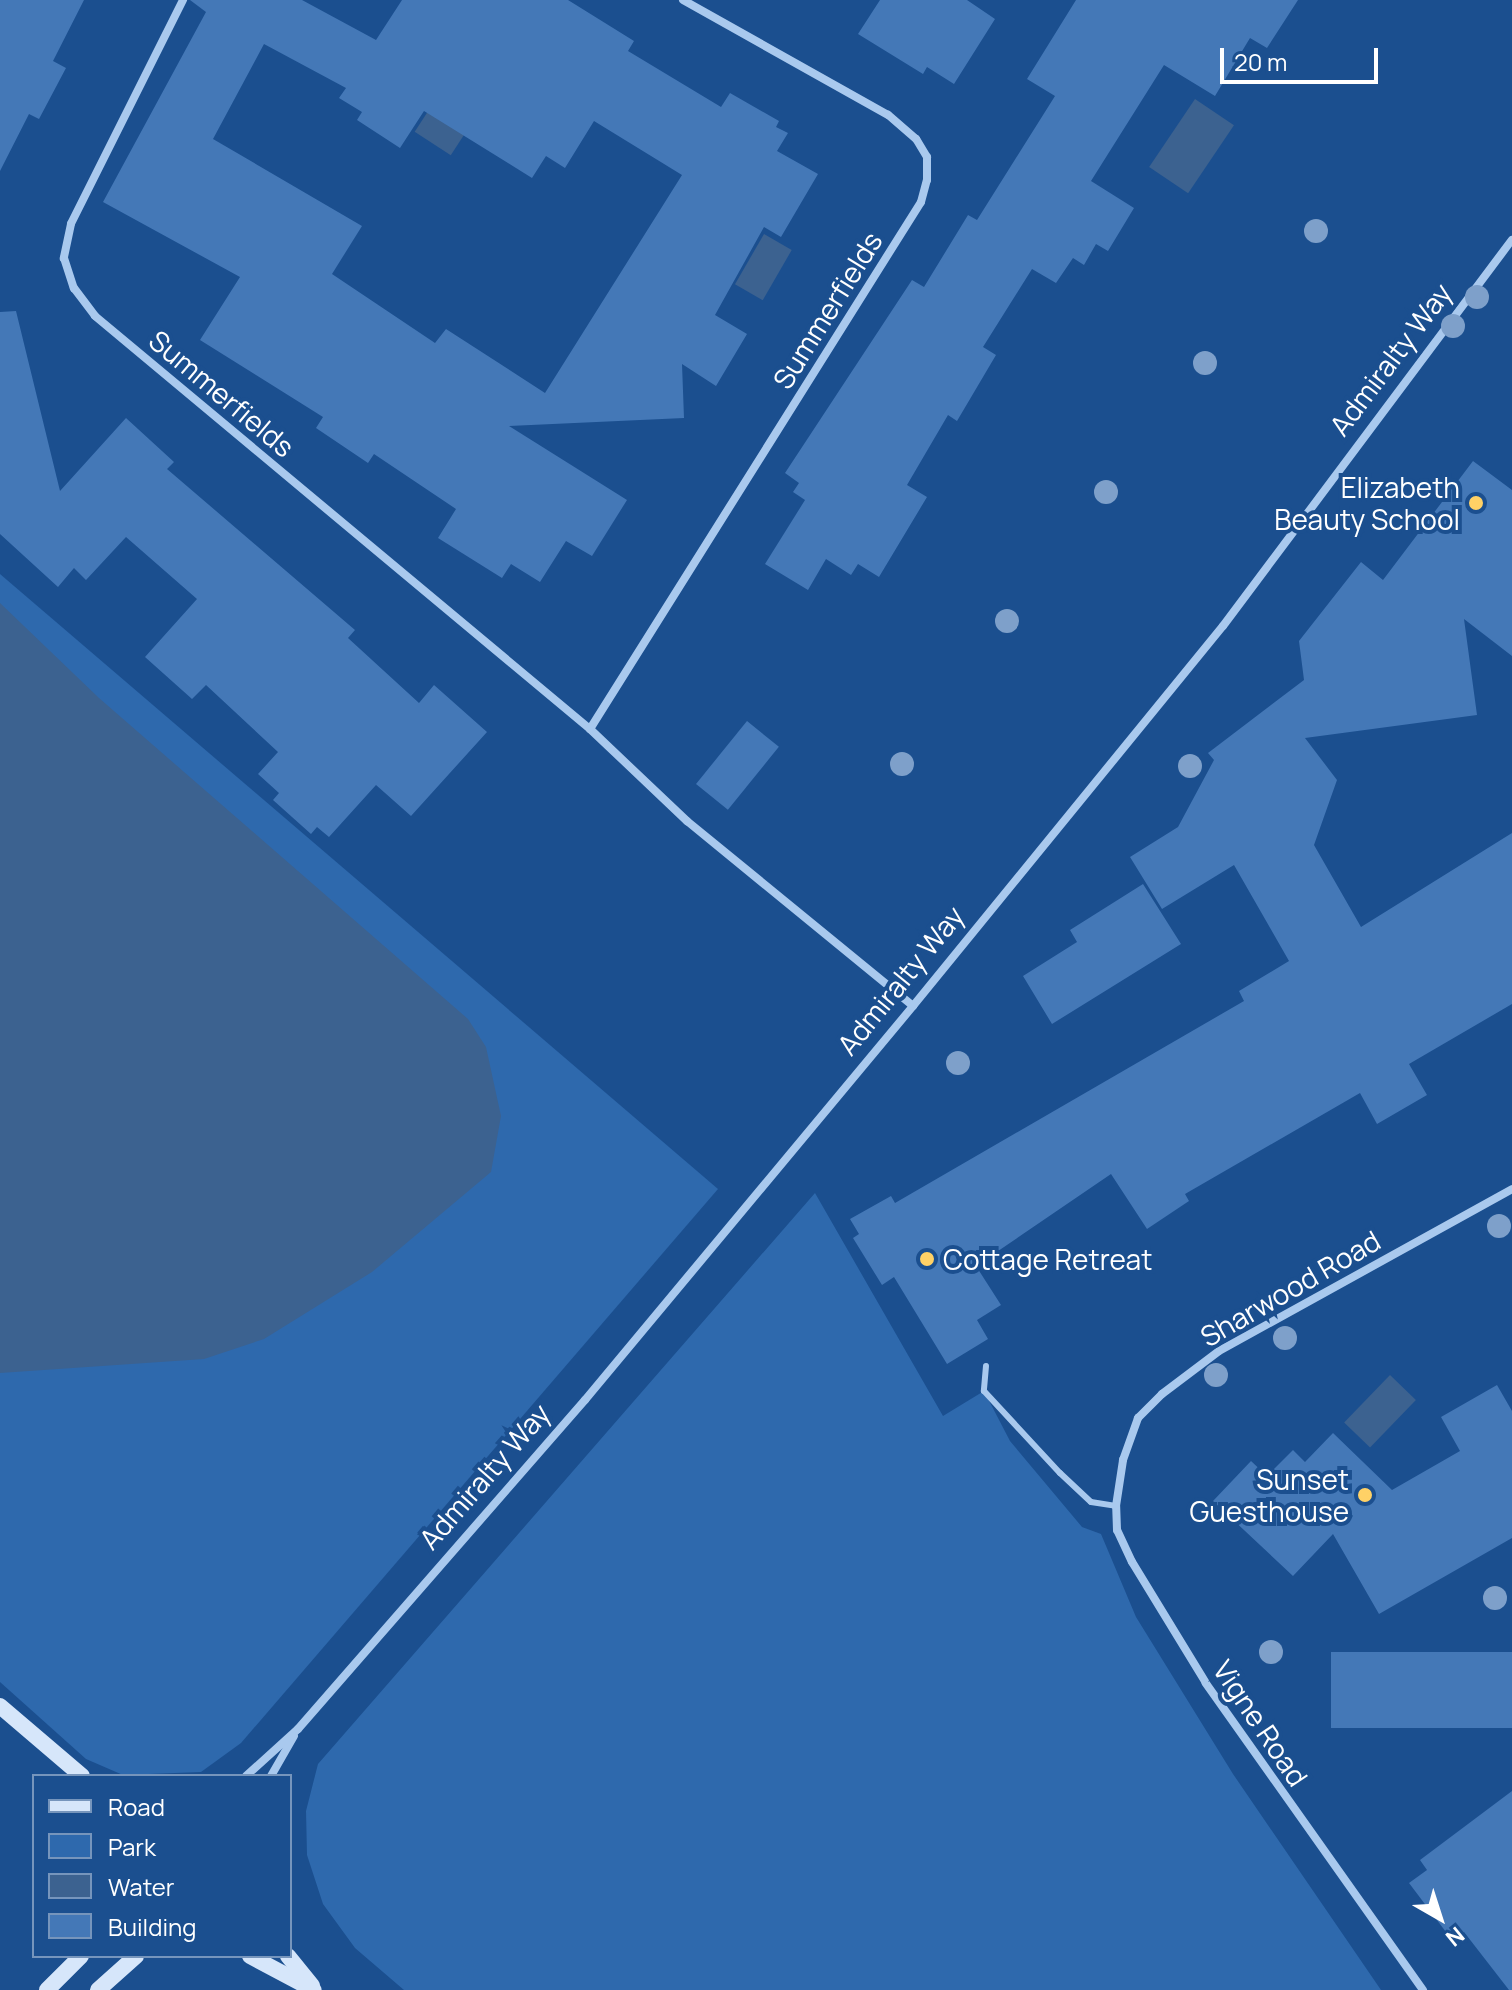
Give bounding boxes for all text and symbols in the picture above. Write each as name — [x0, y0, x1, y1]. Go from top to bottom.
scale bar — [1224, 32, 1382, 82]
text: 20 m — [1234, 45, 1287, 78]
street label: Summerfields — [765, 225, 889, 395]
street label: Admiralty Way — [1322, 276, 1458, 442]
street label: Summerfields — [143, 323, 301, 463]
place label: Elizabeth Beauty School — [1274, 470, 1460, 536]
marker: Elizabeth Beauty School — [1467, 494, 1485, 512]
street label: Admiralty Way — [830, 899, 970, 1061]
street label: Sharwood Road — [1194, 1223, 1386, 1353]
place label: Cottage Retreat — [943, 1242, 1152, 1276]
marker: Cottage Retreat — [918, 1250, 936, 1268]
street label: Admiralty Way — [412, 1396, 556, 1556]
place label: Sunset Guesthouse — [1189, 1462, 1349, 1528]
marker: Sunset Guesthouse — [1356, 1486, 1374, 1504]
street label: Vigne Road — [1207, 1654, 1315, 1792]
legend — [32, 1774, 292, 1958]
text: Road — [108, 1790, 165, 1823]
text: Park — [108, 1830, 156, 1863]
text: Water — [108, 1870, 175, 1903]
north arrow — [1400, 1878, 1480, 1958]
text: Building — [108, 1910, 196, 1943]
text: N — [1440, 1920, 1471, 1953]

